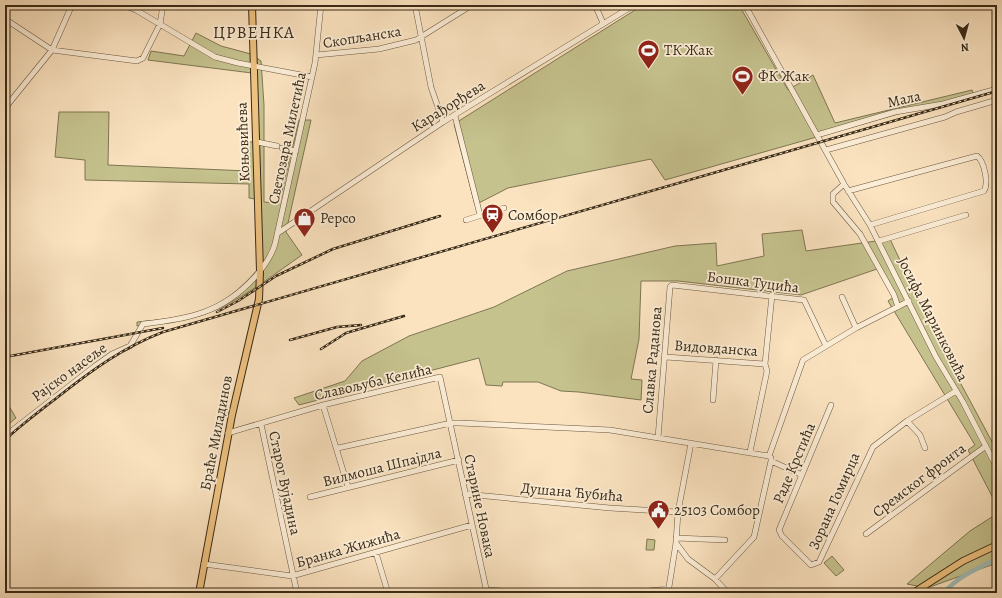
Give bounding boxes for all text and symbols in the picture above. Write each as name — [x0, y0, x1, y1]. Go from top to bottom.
north arrow — [944, 18, 984, 58]
district label: ЦРВЕНКА — [213, 21, 295, 44]
street label: Скопљанска — [321, 21, 403, 53]
sports icon: ТК Жак — [635, 37, 661, 70]
place label: ТК Жак — [664, 40, 713, 60]
text: N — [960, 40, 970, 55]
sports icon: ФК Жак — [729, 63, 755, 96]
place label: ФК Жак — [758, 66, 810, 86]
street label: Светозара Милетића — [263, 70, 311, 206]
street label: Карађорђева — [407, 75, 489, 137]
street label: Мала — [885, 86, 923, 112]
street label: Коњовићева — [232, 102, 254, 182]
station icon: Сомбор — [479, 202, 505, 235]
shop icon: Pepco — [291, 205, 317, 238]
place label: Сомбор — [508, 205, 558, 225]
place label: Pepco — [320, 208, 356, 228]
street label: Јосифа Маринковића — [893, 253, 973, 385]
street label: Бошка Туцића — [706, 266, 800, 298]
street label: Славка Раданова — [637, 305, 667, 415]
street label: Видовданска — [674, 335, 758, 361]
street label: Рајско насеље — [27, 338, 111, 406]
street label: Славољуба Келића — [312, 359, 434, 405]
street label: Браће Миладинов — [195, 374, 237, 492]
street label: Раде Крстића — [768, 419, 820, 507]
street label: Старог Вујадина — [264, 429, 306, 537]
street label: Сремског фронта — [868, 438, 970, 522]
street label: Вилмоша Шпајдла — [321, 443, 443, 491]
street label: Зорана Гомирца — [804, 449, 864, 553]
street label: Старине Новака — [459, 452, 501, 560]
street label: Душана Ћубића — [520, 478, 624, 506]
public building icon: 25103 Сомбор — [646, 497, 672, 530]
place label: 25103 Сомбор — [674, 500, 760, 520]
street label: Бранка Жижића — [294, 524, 402, 572]

